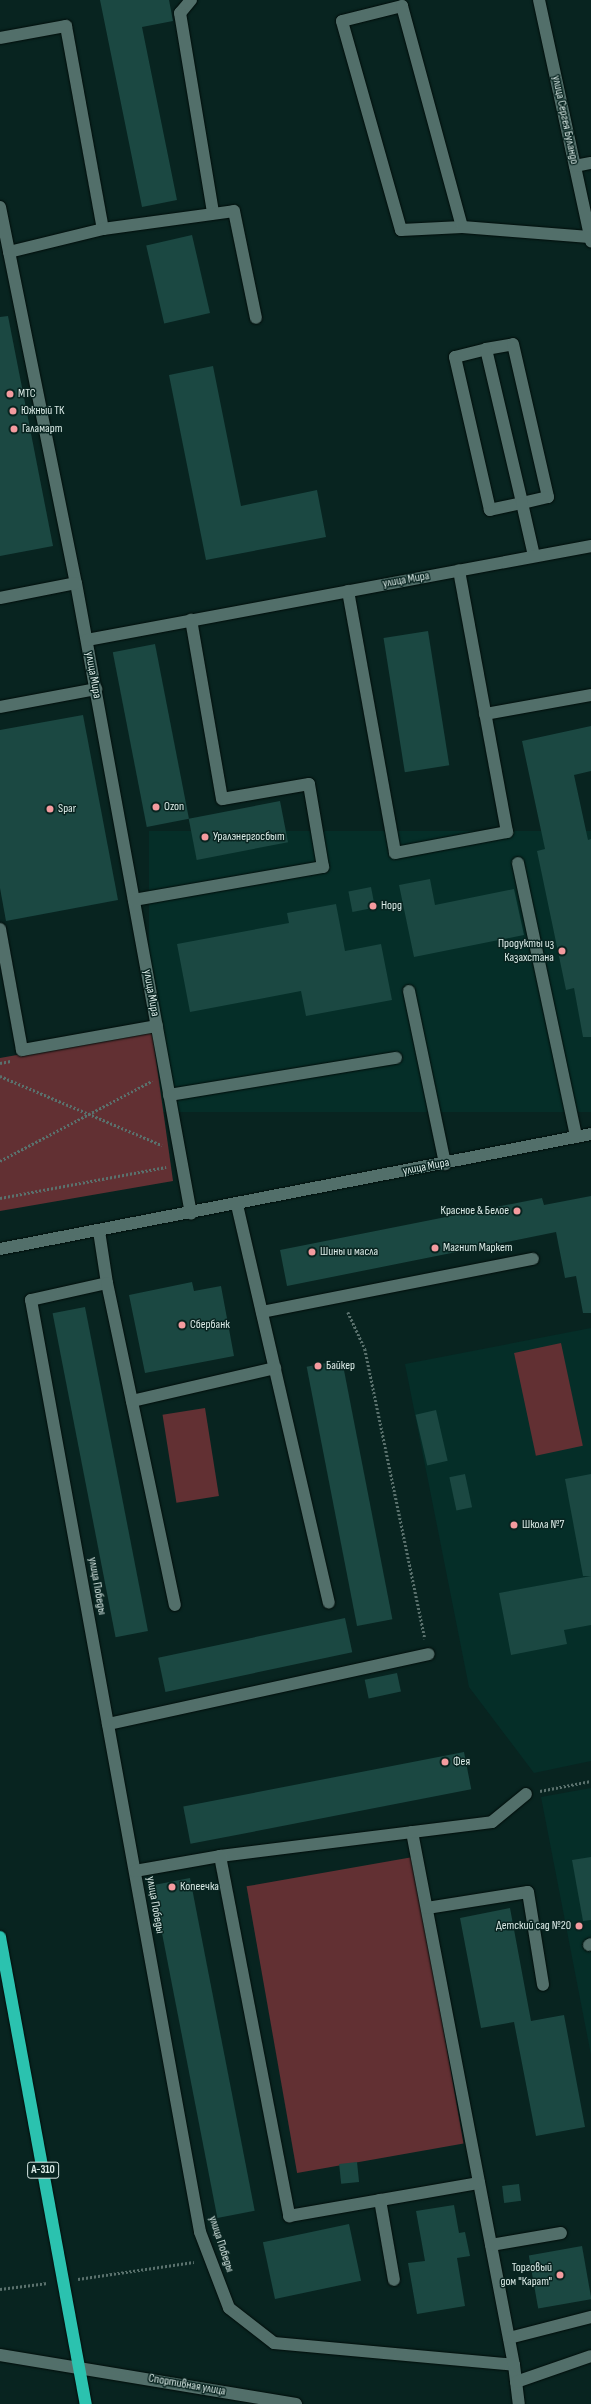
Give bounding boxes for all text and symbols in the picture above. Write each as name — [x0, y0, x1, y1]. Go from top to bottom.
street label: улица Сергея Буландо — [549, 74, 581, 166]
place label: МТС — [18, 387, 36, 401]
marker: МТС — [5, 389, 15, 399]
place label: Южный ТК — [21, 404, 64, 418]
marker: Южный ТК — [8, 406, 18, 416]
place label: Галамарт — [22, 422, 62, 436]
marker: Галамарт — [9, 424, 19, 434]
street label: улица Мира — [382, 569, 430, 591]
street label: улица Мира — [82, 651, 104, 699]
place label: Ozon — [164, 800, 184, 814]
place label: Spar — [58, 802, 76, 816]
marker: Ozon — [151, 802, 161, 812]
marker: Spar — [45, 804, 55, 814]
place label: Уралэнергосбыт — [213, 830, 285, 844]
marker: Уралэнергосбыт — [200, 832, 210, 842]
place label: Норд — [381, 899, 402, 913]
marker: Норд — [368, 901, 378, 911]
place label: Продукты из Казахстана — [498, 937, 554, 965]
marker: Продукты из Казахстана — [557, 946, 567, 956]
street label: улица Мира — [140, 969, 162, 1017]
street label: улица Мира — [402, 1155, 450, 1179]
place label: Красное & Белое — [441, 1204, 509, 1218]
marker: Красное & Белое — [512, 1206, 522, 1216]
place label: Магнит Маркет — [443, 1241, 512, 1255]
marker: Магнит Маркет — [430, 1243, 440, 1253]
place label: Шины и масла — [320, 1245, 378, 1259]
marker: Шины и масла — [307, 1247, 317, 1257]
place label: Сбербанк — [190, 1318, 230, 1332]
marker: Сбербанк — [177, 1320, 187, 1330]
place label: Байкер — [326, 1359, 355, 1373]
marker: Байкер — [313, 1361, 323, 1371]
place label: Школа №7 — [522, 1518, 564, 1532]
marker: Школа №7 — [509, 1520, 519, 1530]
street label: улица Победы — [85, 1556, 109, 1616]
place label: Фея — [453, 1755, 470, 1769]
marker: Фея — [440, 1757, 450, 1767]
street label: улица Победы — [143, 1875, 167, 1935]
place label: Копеечка — [180, 1880, 219, 1894]
marker: Копеечка — [167, 1882, 177, 1892]
place label: Детский сад №20 — [496, 1919, 571, 1933]
marker: Детский сад №20 — [574, 1921, 584, 1931]
road number: А-310 — [27, 2161, 59, 2179]
street label: улица Победы — [205, 2214, 237, 2274]
place label: Торговый дом "Карат" — [500, 2261, 552, 2289]
marker: Торговый дом "Карат" — [555, 2270, 565, 2280]
street label: Спортивная улица — [147, 2371, 227, 2399]

